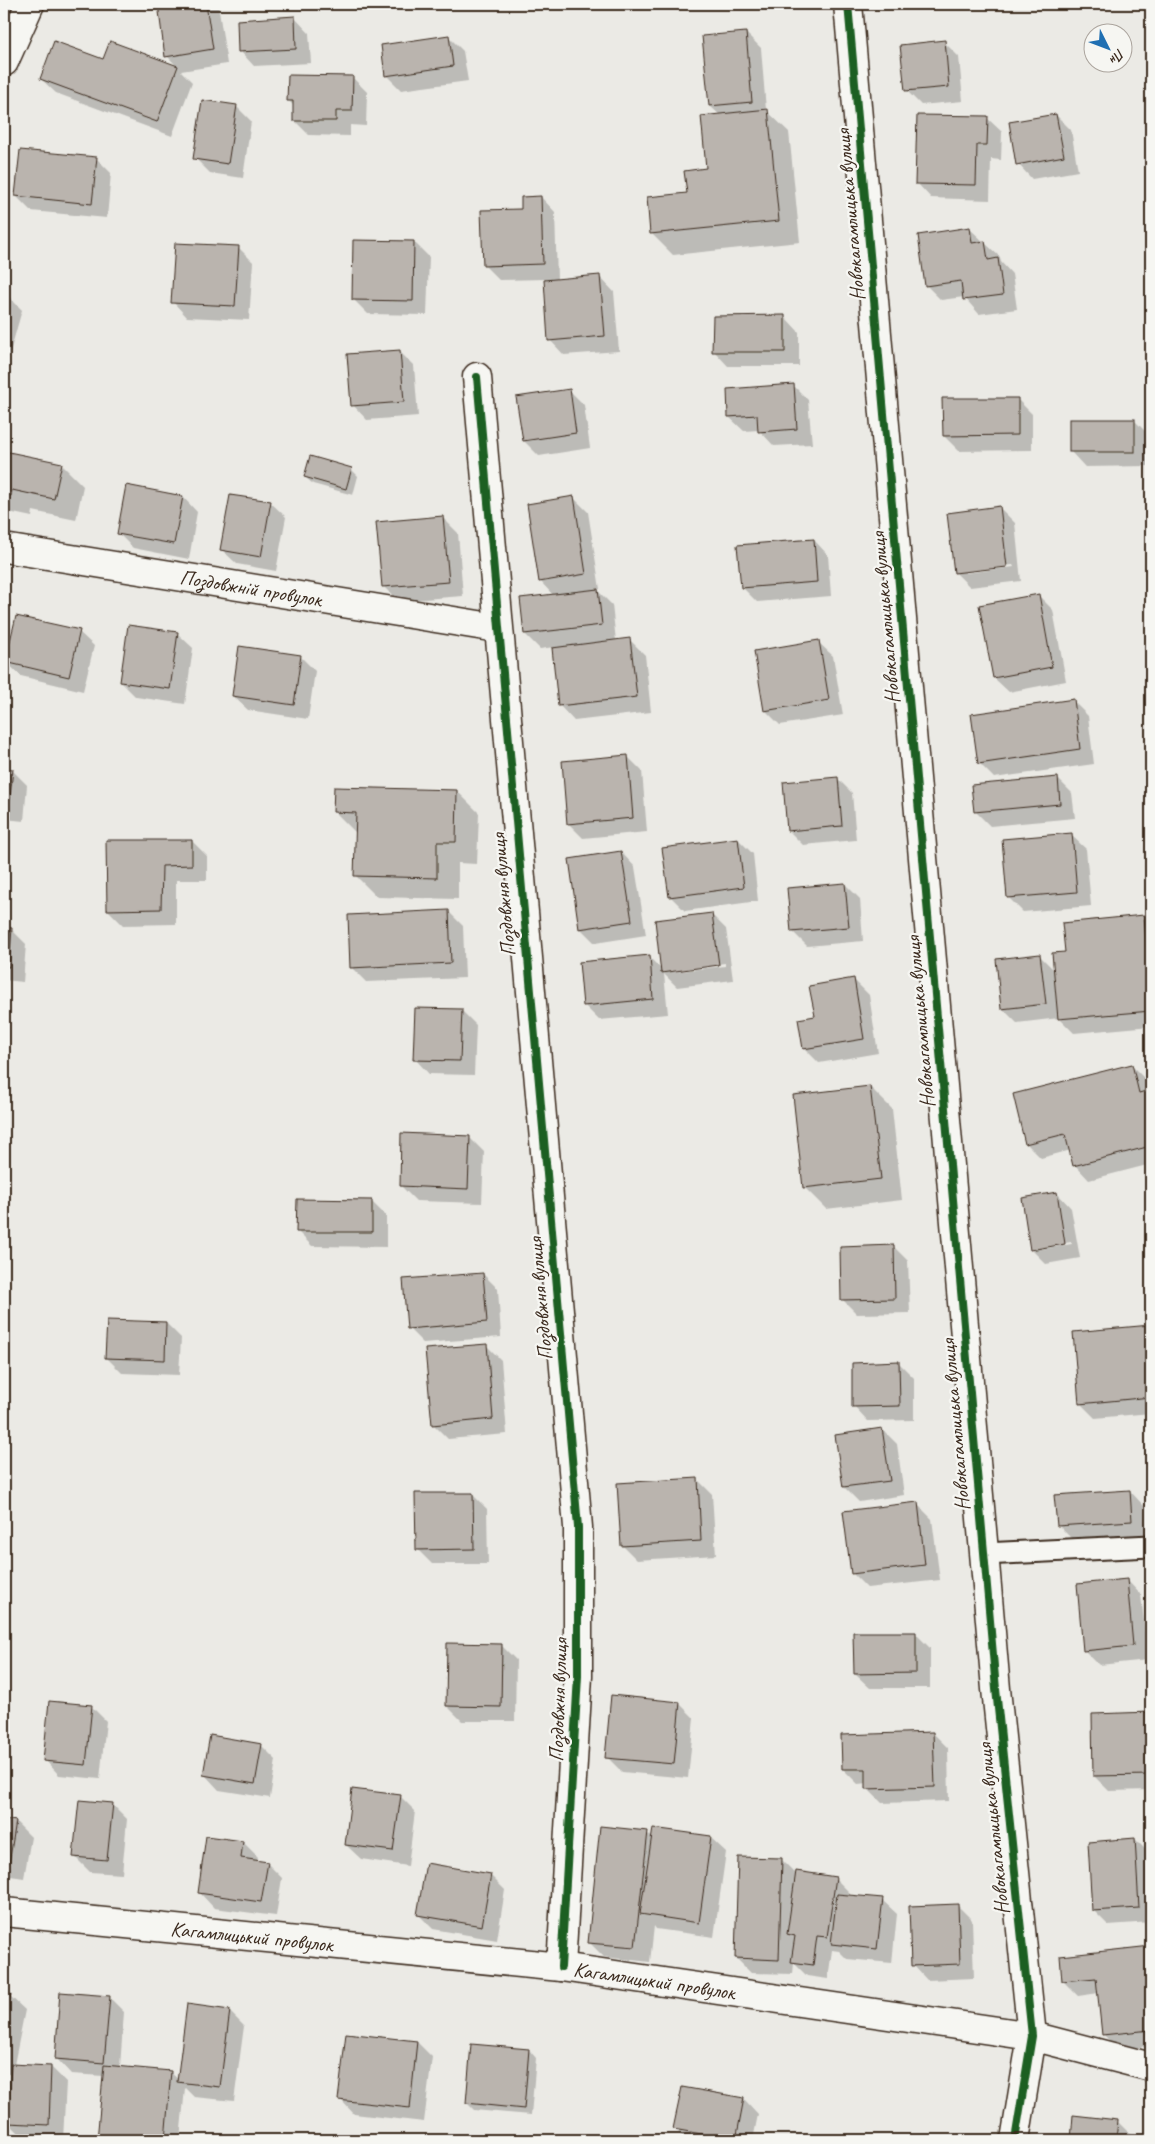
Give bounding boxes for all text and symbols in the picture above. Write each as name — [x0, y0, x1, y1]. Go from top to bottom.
north arrow — [1082, 22, 1132, 72]
text: Пн — [1106, 45, 1129, 68]
street label: Новокагамлицька вулиця — [829, 126, 870, 302]
street label: Новокагамлицька вулиця — [864, 529, 905, 705]
street label: Поздовжній провулок — [178, 564, 326, 613]
street label: Поздовжня вулиця — [485, 831, 522, 958]
street label: Новокагамлицька вулиця — [899, 933, 940, 1109]
street label: Поздовжня вулиця — [522, 1235, 559, 1362]
street label: Новокагамлицька вулиця — [934, 1336, 975, 1512]
street label: Поздовжня вулиця — [543, 1636, 574, 1762]
street label: Новокагамлицька вулиця — [971, 1740, 1015, 1916]
street label: Кагамлицький провулок — [170, 1916, 336, 1958]
street label: Кагамлицький провулок — [572, 1956, 739, 2006]

